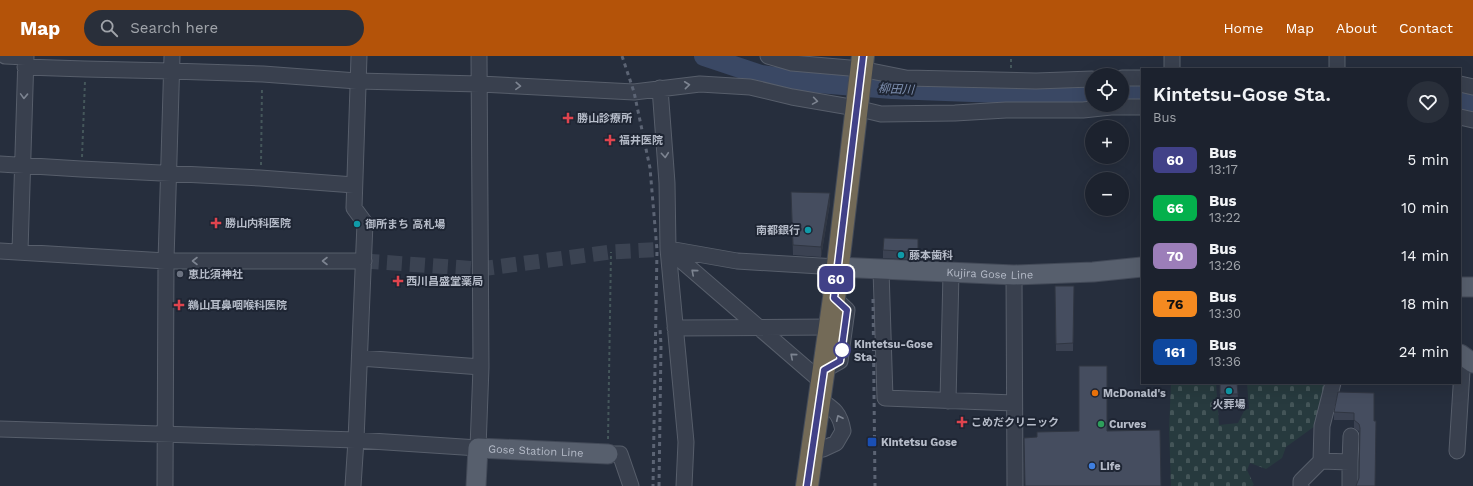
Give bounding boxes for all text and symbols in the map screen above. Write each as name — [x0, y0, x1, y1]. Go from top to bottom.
search box — [84, 10, 364, 46]
text: Map — [20, 17, 60, 40]
icon: search — [98, 17, 120, 39]
text: Search here — [130, 19, 218, 37]
text: Home — [1223, 20, 1263, 36]
text: Map — [1285, 20, 1314, 36]
text: About — [1336, 20, 1377, 36]
text: Contact — [1399, 20, 1453, 36]
map controls — [1085, 68, 1129, 216]
button: locate — [1085, 68, 1129, 112]
one-way arrow — [684, 81, 690, 90]
water label: 柳田川 — [878, 81, 916, 97]
button: heart — [1407, 81, 1449, 123]
one-way arrow — [515, 82, 522, 91]
text: Kintetsu-Gose Sta. — [1153, 83, 1331, 106]
one-way arrow — [20, 93, 28, 99]
one-way arrow — [812, 96, 818, 105]
text: Bus — [1153, 110, 1176, 125]
marker: 勝山診療所 — [562, 112, 574, 124]
place label: 勝山診療所 — [577, 112, 632, 125]
button: + — [1085, 120, 1129, 164]
marker: 福井医院 — [604, 134, 616, 146]
place label: 福井医院 — [619, 134, 663, 147]
text: Bus — [1209, 144, 1237, 162]
text: 5 min — [1408, 151, 1449, 169]
one-way arrow — [661, 152, 670, 158]
text: 60 — [1166, 152, 1184, 168]
text: 13:17 — [1209, 162, 1238, 177]
button: − — [1085, 172, 1129, 216]
text: Bus — [1209, 192, 1237, 210]
text: 10 min — [1401, 199, 1449, 217]
text: 66 — [1166, 200, 1184, 216]
text: 13:22 — [1209, 210, 1241, 225]
marker: 勝山内科医院 — [210, 217, 222, 229]
place label: 勝山内科医院 — [225, 217, 291, 230]
place label: 御所まち 高札場 — [365, 218, 445, 231]
marker: 御所まち 高札場 — [352, 219, 362, 229]
place label: 南都銀行 — [756, 224, 800, 237]
marker: 南都銀行 — [803, 225, 813, 235]
text: Bus — [1209, 240, 1237, 258]
text: 14 min — [1401, 247, 1449, 265]
text: 70 — [1166, 248, 1184, 264]
place label: 藤本歯科 — [909, 249, 953, 262]
marker: 藤本歯科 — [896, 250, 906, 260]
one-way arrow — [192, 257, 198, 265]
one-way arrow — [322, 257, 328, 265]
text: 13:26 — [1209, 258, 1241, 273]
street label: Kujira Gose Line — [946, 265, 1034, 282]
line badge: 60 — [818, 266, 854, 292]
place label: 恵比須神社 — [188, 268, 243, 281]
marker: 恵比須神社 — [175, 269, 185, 279]
one-way arrow — [691, 269, 699, 276]
text: 60 — [827, 271, 845, 287]
place label: 西川昌盛堂薬局 — [406, 275, 483, 288]
marker: 西川昌盛堂薬局 — [393, 276, 403, 286]
text: Bus — [1209, 288, 1237, 306]
text: 18 min — [1401, 295, 1449, 313]
text: 76 — [1167, 296, 1183, 312]
marker: 鵜山耳鼻咽喉科医院 — [173, 299, 185, 311]
place label: 鵜山耳鼻咽喉科医院 — [187, 299, 287, 312]
text: 13:30 — [1209, 306, 1241, 321]
text: Bus — [1209, 336, 1237, 354]
place label: Kintetsu-Gose Sta. — [854, 338, 933, 364]
marker: Kintetsu-Gose Sta. — [833, 341, 851, 359]
text: 24 min — [1399, 343, 1449, 361]
text: 161 — [1165, 344, 1185, 360]
one-way arrow — [790, 354, 797, 361]
text: 13:36 — [1209, 354, 1241, 369]
marker: 火葬場 — [1224, 386, 1234, 396]
place label: McDonald's — [1103, 387, 1166, 400]
marker: McDonald's — [1090, 388, 1100, 398]
place label: 火葬場 — [1213, 398, 1246, 411]
one-way arrow — [836, 415, 844, 422]
marker: こめだクリニック — [956, 416, 968, 428]
place label: こめだクリニック — [971, 416, 1059, 429]
place label: Curves — [1109, 418, 1146, 431]
marker: Curves — [1096, 419, 1106, 429]
marker: Kintetsu Gose — [866, 436, 878, 448]
place label: Kintetsu Gose — [881, 436, 957, 449]
street label: Gose Station Line — [488, 442, 584, 459]
place label: Life — [1100, 460, 1121, 473]
marker: Life — [1087, 461, 1097, 471]

